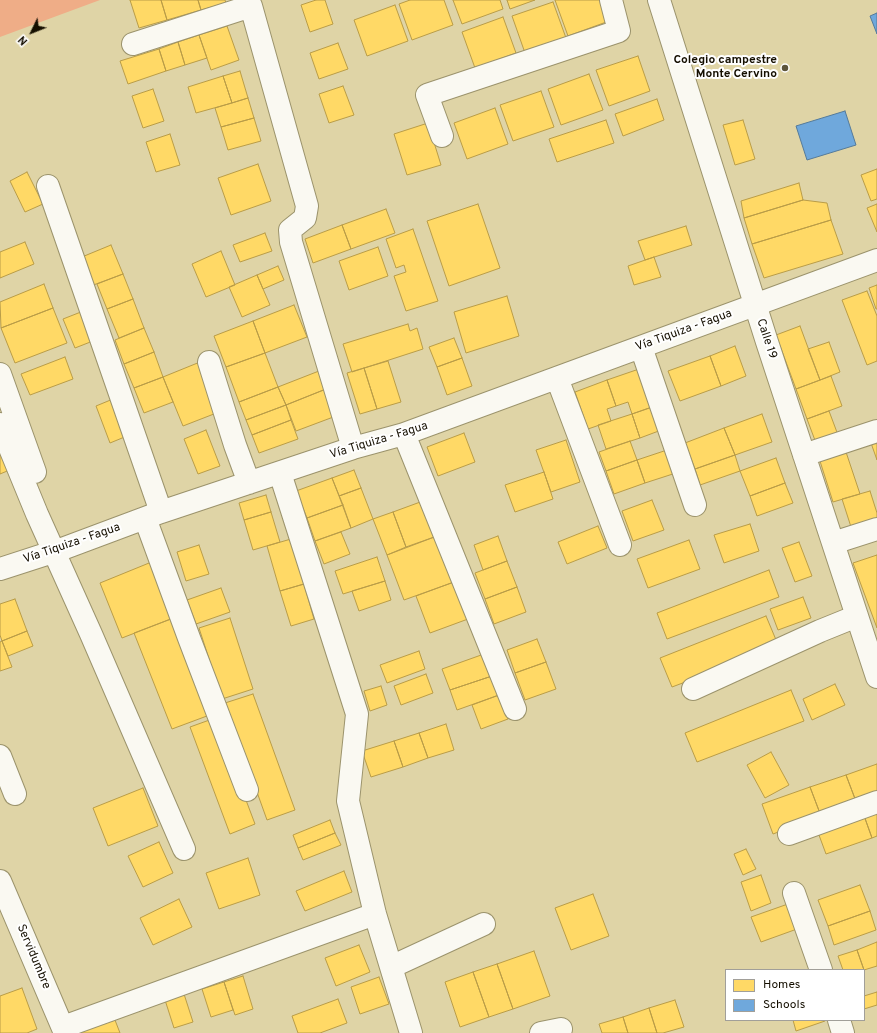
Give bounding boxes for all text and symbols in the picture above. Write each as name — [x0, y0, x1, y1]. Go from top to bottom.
north arrow — [12, 12, 52, 52]
text: N — [15, 33, 31, 48]
place label: Colegio campestre Monte Cervino — [673, 54, 777, 82]
marker: Colegio campestre Monte Cervino — [780, 63, 790, 73]
street label: Vía Tiquiza - Fagua — [634, 307, 734, 355]
street label: Calle 19 — [753, 317, 779, 361]
street label: Vía Tiquiza - Fagua — [328, 419, 430, 463]
street label: Vía Tiquiza - Fagua — [22, 521, 122, 567]
street label: Servidumbre — [13, 923, 53, 991]
legend — [725, 969, 865, 1021]
text: Homes — [763, 977, 800, 993]
text: Schools — [763, 997, 805, 1013]

